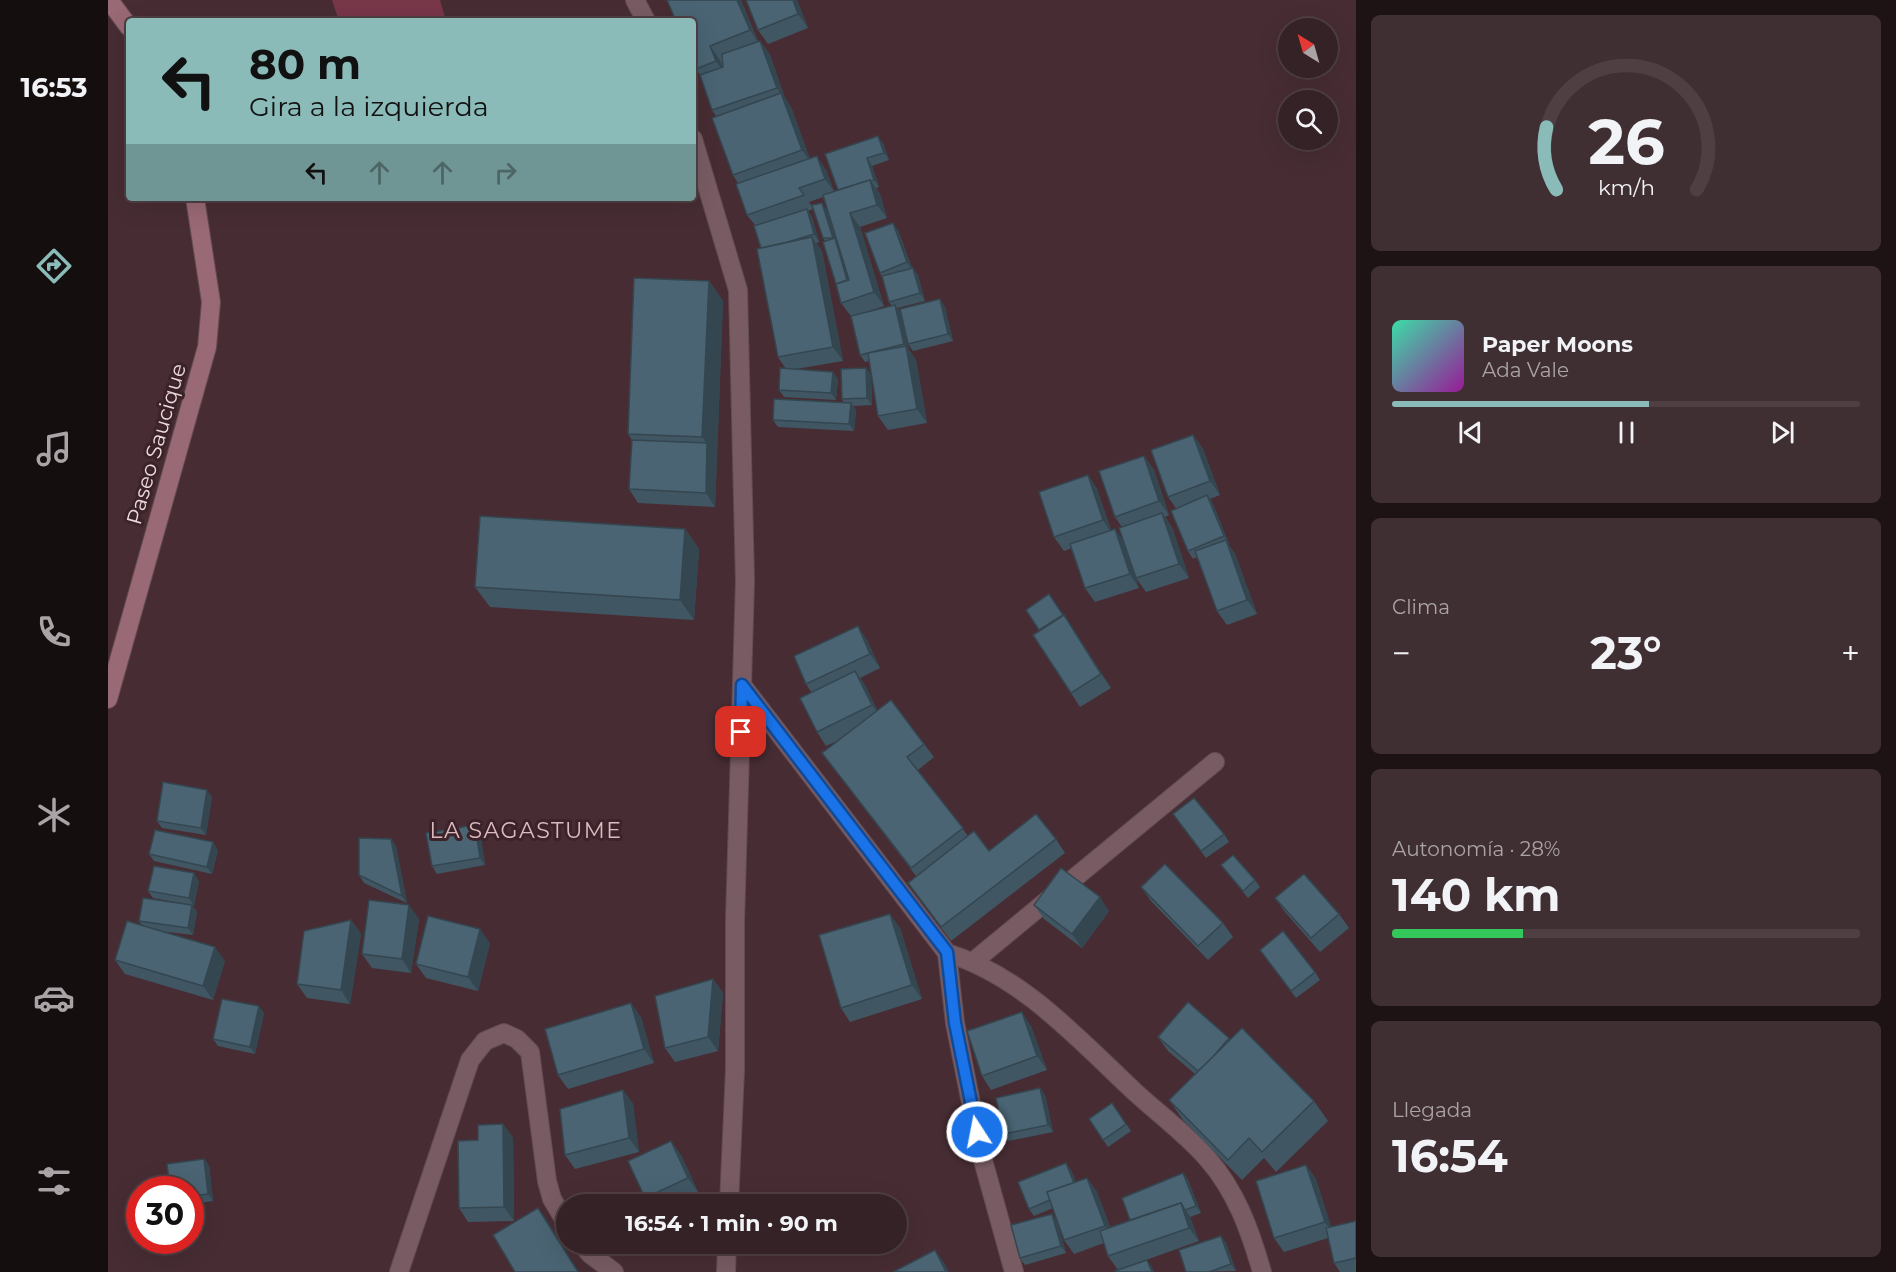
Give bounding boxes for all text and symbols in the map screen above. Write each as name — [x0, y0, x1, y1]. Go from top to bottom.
north arrow — [1278, 18, 1338, 78]
map controls — [1278, 18, 1338, 150]
text: 80 m — [249, 38, 361, 90]
icon: left — [150, 42, 228, 120]
text: 16:53 — [21, 71, 87, 104]
text: Gira a la izquierda — [249, 90, 489, 123]
button: search — [1278, 90, 1338, 150]
text: 26 — [1588, 104, 1664, 180]
icon: left — [300, 156, 333, 189]
icon: ahead — [363, 156, 396, 189]
icon: ahead — [426, 156, 459, 189]
icon: right — [489, 156, 522, 189]
text: km/h — [1597, 175, 1655, 201]
icon: directions — [33, 245, 75, 287]
text: Paper Moons — [1482, 331, 1633, 358]
text: Ada Vale — [1482, 358, 1569, 382]
street label: Paseo Saucique — [121, 361, 191, 527]
icon: previous — [1454, 416, 1487, 449]
icon: pause — [1610, 416, 1643, 449]
icon: next — [1766, 416, 1799, 449]
icon: music — [33, 428, 75, 470]
text: Clima — [1392, 595, 1450, 619]
icon: phone — [33, 611, 75, 653]
text: 23° — [1590, 625, 1662, 680]
text: − — [1392, 633, 1411, 673]
text: + — [1841, 633, 1860, 673]
pin — [715, 706, 766, 757]
icon: arrive — [724, 715, 757, 748]
icon: climate — [33, 794, 75, 836]
district label: LA SAGASTUME — [429, 817, 623, 844]
text: Autonomía · 28% — [1392, 837, 1560, 861]
text: 140 km — [1392, 867, 1560, 922]
icon: car — [33, 977, 75, 1019]
text: Llegada — [1392, 1098, 1472, 1122]
position arrow — [945, 1100, 1009, 1164]
text: 16:54 — [1392, 1128, 1508, 1183]
icon: filters — [33, 1160, 75, 1202]
speed limit sign: 30 — [126, 1176, 204, 1254]
text: 16:54 · 1 min · 90 m — [625, 1210, 838, 1237]

